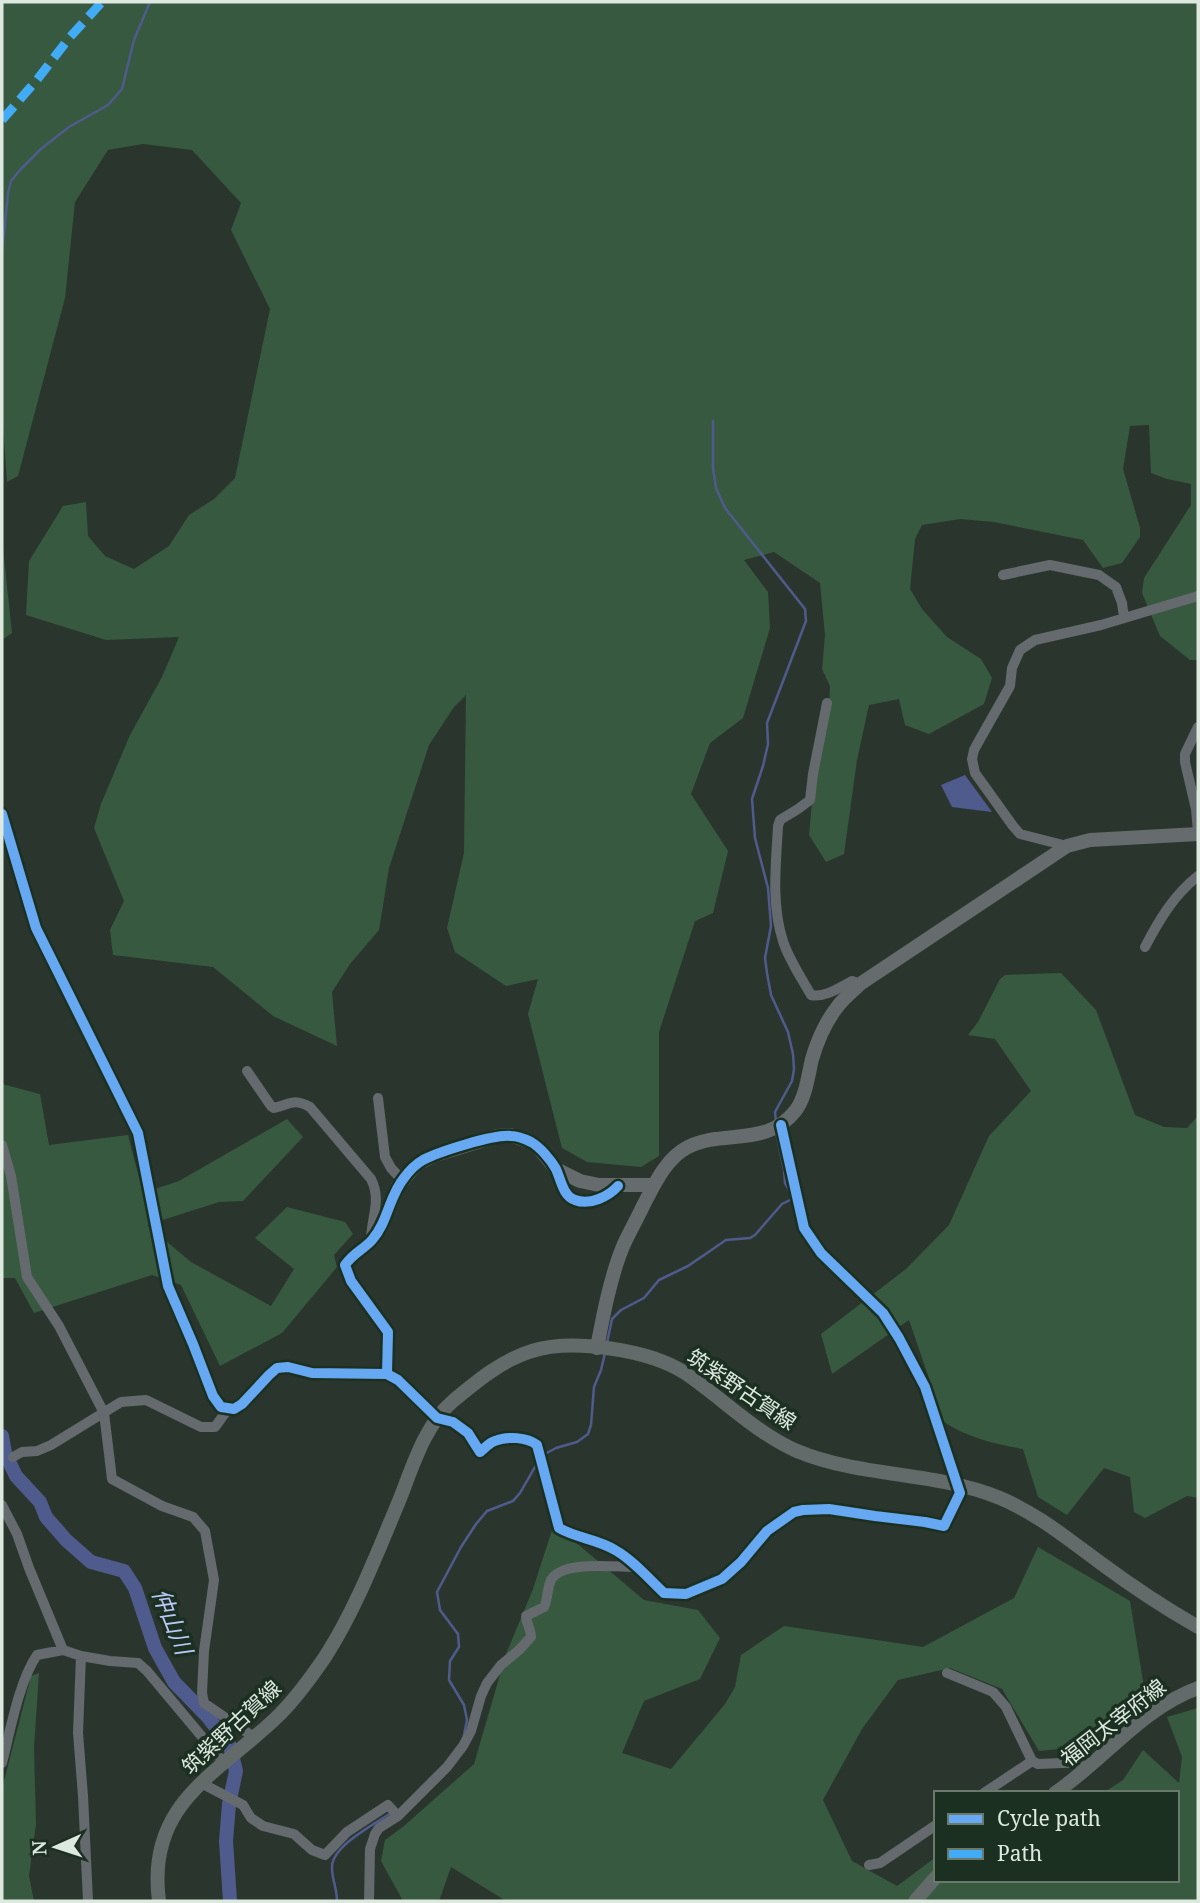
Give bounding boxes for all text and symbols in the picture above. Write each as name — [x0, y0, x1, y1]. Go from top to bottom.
street label: 筑紫野古賀線 — [682, 1342, 802, 1436]
water label: 仲山川 — [145, 1583, 202, 1662]
street label: 福岡太宰府線 — [1055, 1672, 1171, 1772]
street label: 筑紫野古賀線 — [175, 1674, 287, 1780]
legend — [934, 1791, 1179, 1882]
text: Cycle path — [997, 1804, 1101, 1832]
north arrow — [21, 1812, 91, 1882]
text: Path — [997, 1839, 1042, 1867]
text: N — [26, 1840, 52, 1856]

